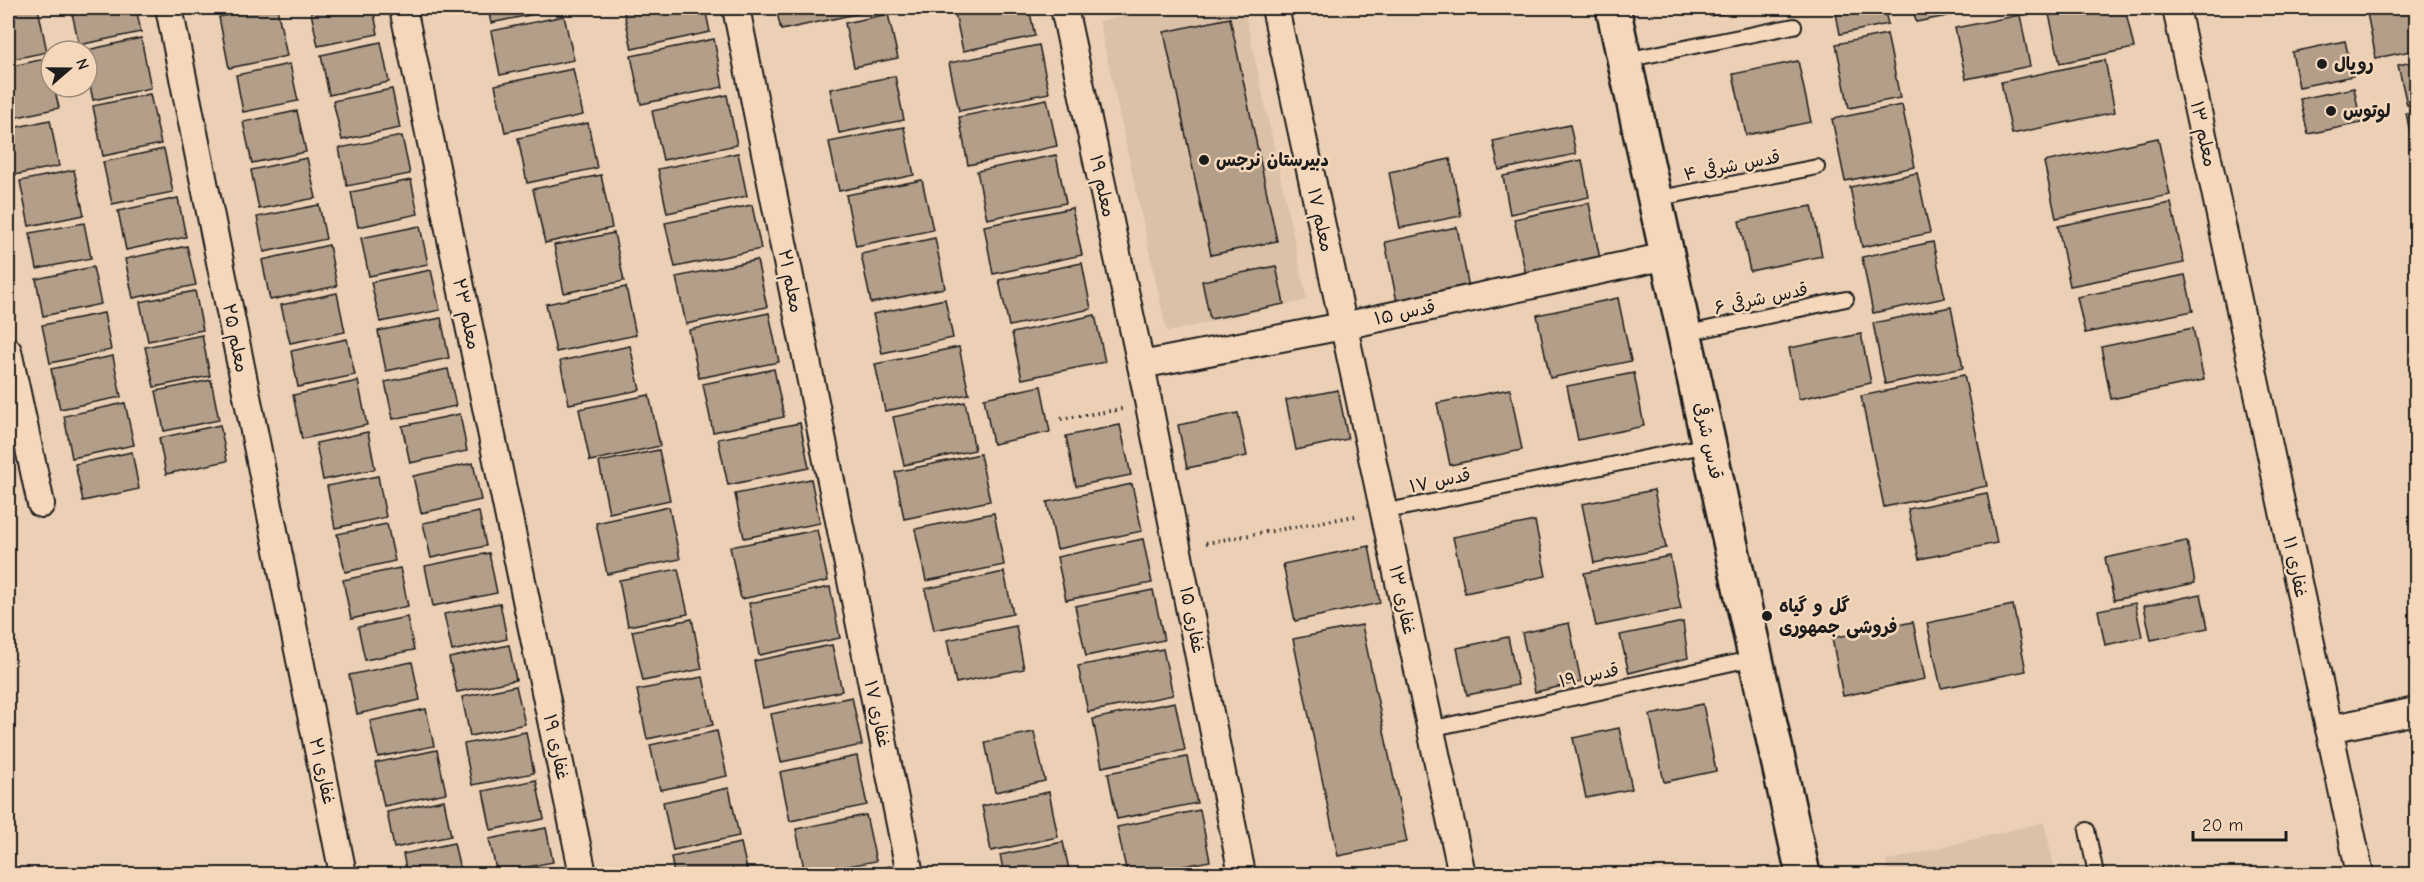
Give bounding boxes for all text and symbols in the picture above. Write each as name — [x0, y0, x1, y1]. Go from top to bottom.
north arrow — [39, 39, 99, 99]
place label: رویال — [2334, 54, 2374, 75]
text: N — [72, 56, 92, 72]
marker: رویال — [2315, 57, 2329, 71]
street label: معلم ۱۳ — [2183, 99, 2220, 169]
place label: لوتوس — [2343, 101, 2391, 123]
marker: لوتوس — [2324, 104, 2338, 118]
street label: قدس شرقی ۴ — [1682, 144, 1782, 186]
place label: دبیرستان نرجس — [1216, 150, 1329, 171]
street label: معلم ۱۹ — [1082, 153, 1119, 220]
marker: دبیرستان نرجس — [1197, 153, 1211, 167]
street label: معلم ۱۷ — [1300, 186, 1337, 254]
street label: معلم ۲۱ — [771, 247, 806, 315]
street label: معلم ۲۳ — [445, 276, 484, 352]
street label: قدس شرقی ۶ — [1712, 277, 1810, 319]
street label: قدس ۱۵ — [1373, 296, 1437, 330]
street label: معلم ۲۵ — [215, 302, 252, 375]
street label: قدس شرقی — [1690, 400, 1728, 481]
street label: قدس ۱۷ — [1407, 464, 1473, 498]
street label: غفاری ۱۱ — [2278, 534, 2312, 600]
street label: غفاری ۱۳ — [1384, 563, 1420, 637]
street label: غفاری ۱۵ — [1175, 585, 1209, 655]
place label: گل و گیاه فروشی جمهوری — [1779, 595, 1897, 639]
marker: گل و گیاه فروشی جمهوری — [1760, 609, 1774, 623]
street label: قدس ۱۹ — [1557, 659, 1621, 693]
street label: غفاری ۱۷ — [860, 678, 894, 750]
street label: غفاری ۱۹ — [539, 712, 573, 782]
street label: غفاری ۲۱ — [305, 736, 339, 806]
scale bar — [2193, 804, 2286, 842]
text: 20 m — [2202, 815, 2243, 836]

